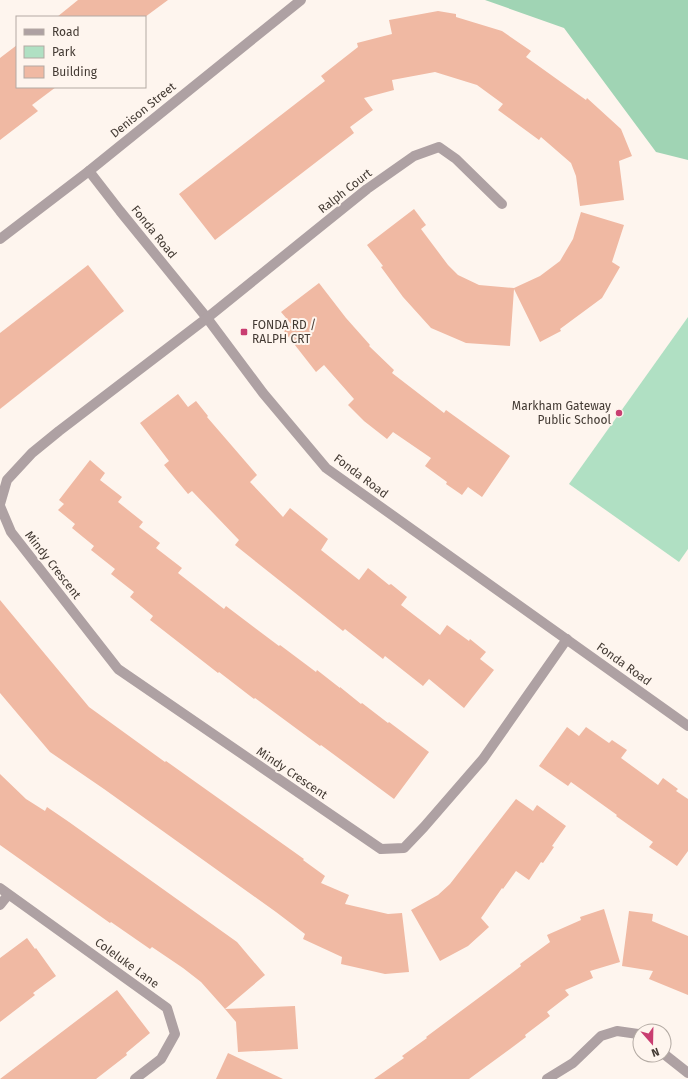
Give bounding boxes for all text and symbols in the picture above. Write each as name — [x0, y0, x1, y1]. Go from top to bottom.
legend — [16, 16, 146, 88]
text: Road — [52, 25, 80, 39]
text: Park — [52, 45, 76, 59]
text: Building — [52, 65, 98, 79]
street label: Denison Street — [107, 79, 179, 141]
street label: Ralph Court — [316, 165, 375, 216]
street label: Fonda Road — [128, 203, 180, 261]
place label: FONDA RD / RALPH CRT — [252, 318, 316, 346]
marker: FONDA RD / RALPH CRT — [239, 327, 249, 337]
place label: Markham Gateway Public School — [512, 399, 611, 427]
marker: Markham Gateway Public School — [614, 408, 624, 418]
street label: Fonda Road — [331, 451, 391, 501]
street label: Mindy Crescent — [22, 528, 84, 602]
street label: Fonda Road — [594, 640, 654, 688]
street label: Mindy Crescent — [254, 744, 331, 802]
street label: Coleluke Lane — [92, 935, 162, 991]
north arrow — [632, 1023, 672, 1063]
text: N — [650, 1045, 661, 1059]

